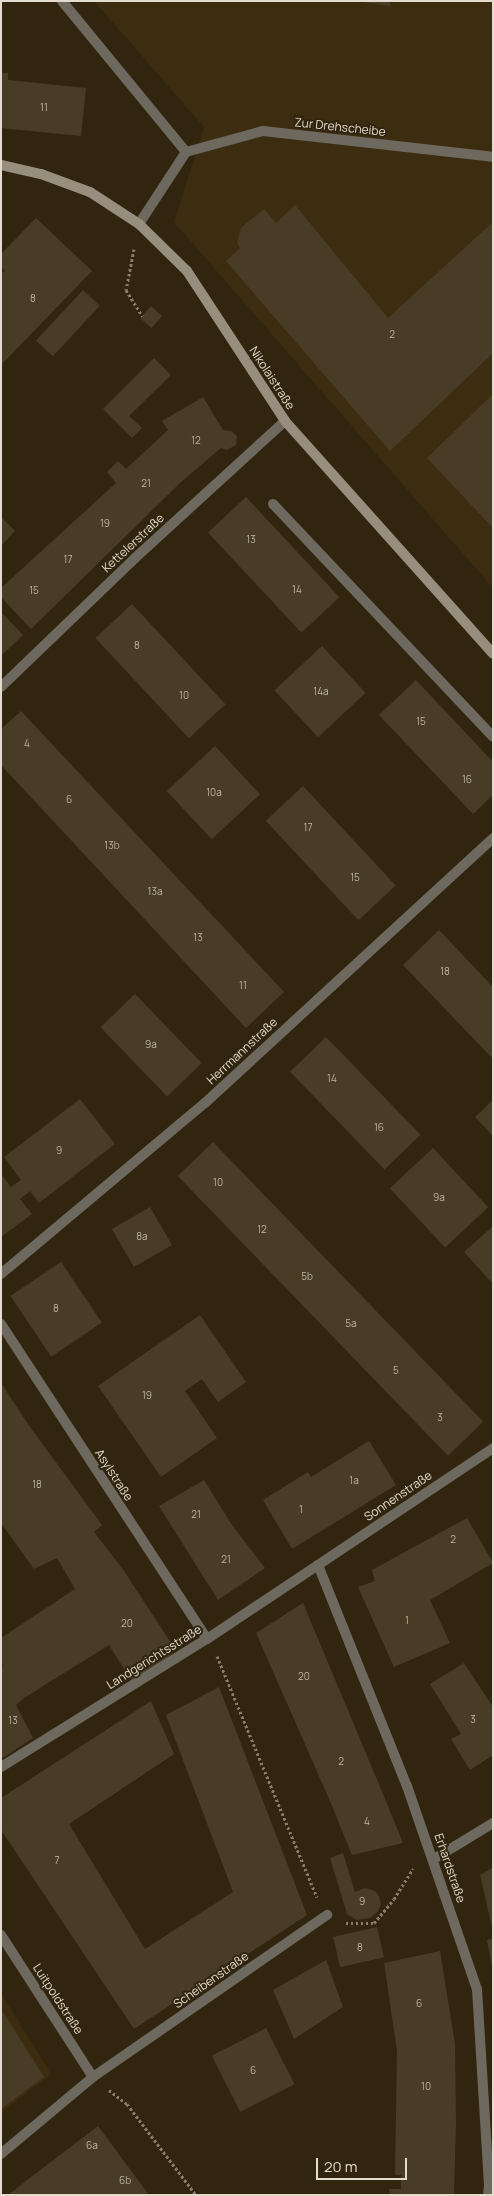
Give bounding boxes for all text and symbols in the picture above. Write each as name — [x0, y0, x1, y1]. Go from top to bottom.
house number: 11 — [40, 102, 48, 114]
street label: Zur Drehscheibe — [294, 115, 386, 139]
house number: 8 — [30, 293, 36, 305]
house number: 2 — [389, 329, 395, 341]
street label: Nikolaistraße — [246, 344, 298, 412]
house number: 12 — [191, 435, 201, 447]
house number: 21 — [141, 478, 151, 490]
street label: Kettelerstraße — [99, 511, 167, 575]
house number: 19 — [100, 518, 110, 530]
house number: 13 — [246, 534, 256, 546]
house number: 17 — [64, 554, 72, 566]
house number: 14 — [292, 584, 302, 596]
house number: 15 — [29, 585, 39, 597]
house number: 8 — [134, 640, 140, 652]
house number: 14a — [313, 686, 329, 698]
house number: 10 — [179, 690, 189, 702]
house number: 15 — [416, 716, 426, 728]
house number: 4 — [24, 738, 30, 750]
house number: 16 — [462, 774, 472, 786]
house number: 10a — [206, 787, 222, 799]
house number: 6 — [66, 794, 72, 806]
house number: 17 — [304, 822, 312, 834]
house number: 13b — [104, 840, 120, 852]
house number: 15 — [350, 872, 360, 884]
house number: 13a — [148, 886, 162, 898]
house number: 13 — [193, 932, 203, 944]
house number: 18 — [440, 966, 450, 978]
house number: 11 — [239, 980, 247, 992]
street label: Herrmannstraße — [204, 1015, 280, 1087]
house number: 9a — [145, 1039, 157, 1051]
house number: 14 — [327, 1073, 337, 1085]
house number: 16 — [374, 1122, 384, 1134]
house number: 9 — [56, 1145, 62, 1157]
house number: 10 — [213, 1177, 223, 1189]
house number: 9a — [433, 1192, 445, 1204]
house number: 12 — [257, 1224, 267, 1236]
house number: 8a — [136, 1231, 148, 1243]
house number: 5b — [301, 1271, 313, 1283]
house number: 8 — [53, 1303, 59, 1315]
house number: 5a — [345, 1318, 357, 1330]
house number: 5 — [393, 1365, 399, 1377]
house number: 19 — [142, 1390, 152, 1402]
house number: 3 — [437, 1412, 443, 1424]
street label: Asylstraße — [92, 1446, 136, 1504]
street label: Sonnenstraße — [361, 1468, 435, 1524]
house number: 1a — [349, 1475, 359, 1487]
house number: 18 — [32, 1479, 42, 1491]
house number: 1 — [299, 1504, 303, 1516]
house number: 21 — [191, 1509, 201, 1521]
house number: 2 — [450, 1534, 456, 1546]
house number: 21 — [221, 1554, 231, 1566]
house number: 1 — [405, 1615, 409, 1627]
house number: 20 — [121, 1618, 133, 1630]
street label: Landgerichtsstraße — [104, 1622, 204, 1692]
house number: 20 — [298, 1671, 310, 1683]
house number: 3 — [470, 1714, 476, 1726]
house number: 13 — [8, 1715, 18, 1727]
house number: 2 — [338, 1756, 344, 1768]
house number: 4 — [364, 1816, 370, 1828]
street label: Erhardstraße — [431, 1831, 469, 1905]
house number: 7 — [54, 1855, 60, 1867]
house number: 9 — [359, 1896, 365, 1908]
house number: 8 — [357, 1942, 363, 1954]
street label: Scheibenstraße — [171, 1949, 251, 2011]
street label: Luitpoldstraße — [30, 1961, 86, 2037]
house number: 6 — [416, 1998, 422, 2010]
house number: 6 — [250, 2065, 256, 2077]
house number: 10 — [421, 2081, 431, 2093]
house number: 6a — [86, 2140, 98, 2152]
scale bar — [319, 2148, 410, 2180]
text: 20 m — [324, 2156, 357, 2177]
house number: 6b — [119, 2175, 131, 2187]

